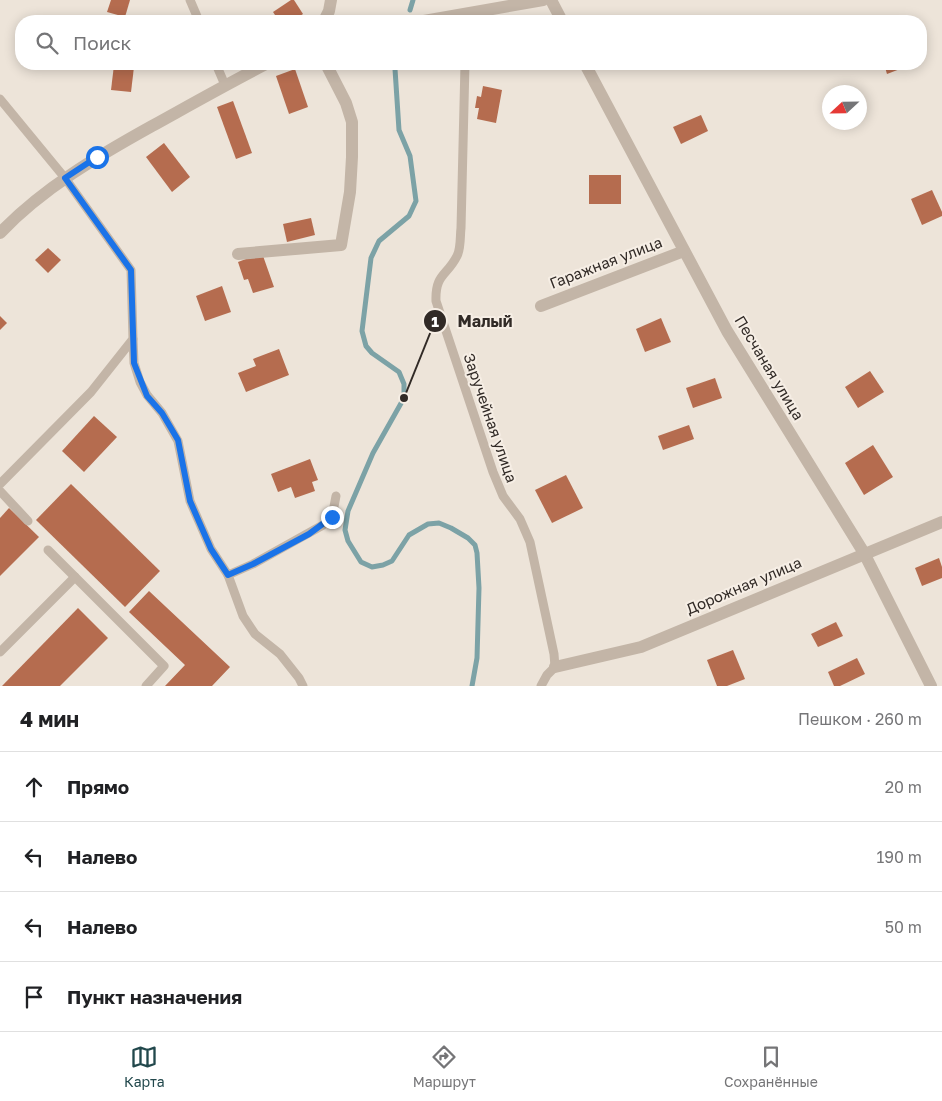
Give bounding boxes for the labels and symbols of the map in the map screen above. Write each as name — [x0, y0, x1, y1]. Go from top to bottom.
north arrow — [822, 85, 867, 130]
route start — [86, 146, 109, 169]
street label: Гаражная улица — [547, 232, 664, 292]
callout: Малый — [422, 306, 522, 337]
text: Малый — [458, 311, 512, 331]
text: 1 — [431, 312, 439, 330]
street label: Песчаная улица — [732, 312, 808, 423]
street label: Заручейная улица — [460, 351, 522, 485]
route end — [321, 506, 344, 529]
street label: Дорожная улица — [683, 553, 804, 618]

